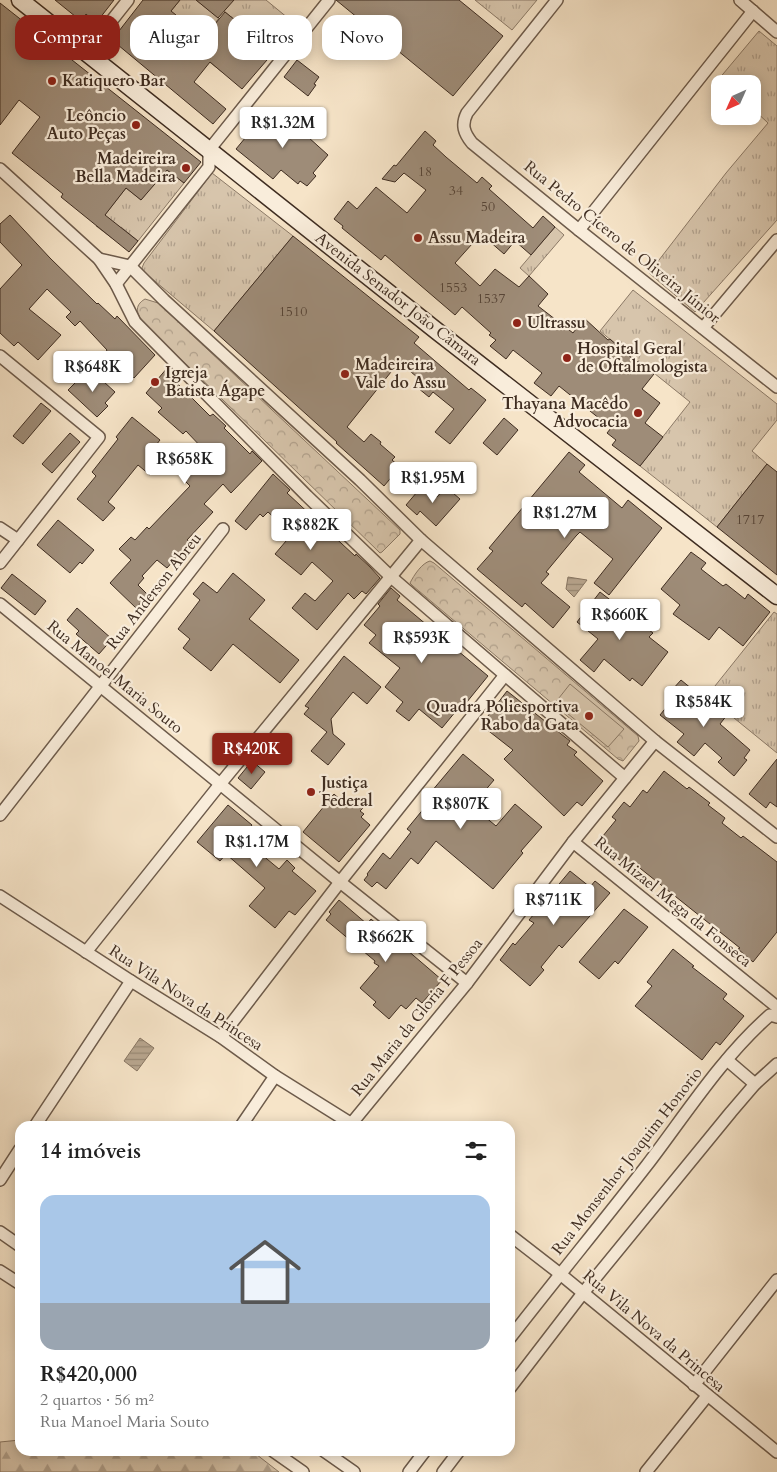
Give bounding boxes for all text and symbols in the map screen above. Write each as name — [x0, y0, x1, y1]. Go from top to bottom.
chip: Comprar — [15, 15, 120, 60]
chip: Alugar — [130, 15, 218, 60]
chip: Filtros — [228, 15, 312, 60]
chip: Novo — [322, 15, 402, 60]
place label: Katiquero Bar — [62, 70, 166, 92]
marker: Katiquero Bar — [46, 75, 58, 87]
north arrow — [711, 75, 761, 125]
map controls — [711, 75, 761, 125]
place label: Leôncio Auto Peças — [47, 105, 126, 145]
pin: R$1.32M — [237, 106, 329, 149]
text: R$1.32M — [251, 112, 315, 134]
marker: Leôncio Auto Peças — [130, 119, 142, 131]
place label: Madeireira Bella Madeira — [75, 148, 176, 188]
street label: Rua Pedro Cícero de Oliveira Júnior — [519, 156, 725, 328]
marker: Madeireira Bella Madeira — [180, 162, 192, 174]
house number: 18 — [418, 162, 432, 181]
house number: 34 — [449, 181, 463, 200]
house number: 50 — [481, 197, 495, 216]
street label: Avenida Senador João Câmara — [310, 227, 486, 371]
place label: Assu Madeira — [428, 227, 526, 249]
marker: Assu Madeira — [412, 232, 424, 244]
house number: 1553 — [439, 278, 467, 297]
house number: 1537 — [477, 289, 505, 308]
house number: 1510 — [279, 302, 307, 321]
place label: Ultrassu — [527, 312, 586, 334]
marker: Ultrassu — [511, 317, 523, 329]
place label: Hospital Geral de Oftalmologista — [577, 338, 708, 378]
pin: R$648K — [52, 350, 134, 393]
marker: Hospital Geral de Oftalmologista — [561, 352, 573, 364]
place label: Madeireira Vale do Assu — [355, 354, 446, 394]
text: R$648K — [64, 356, 122, 378]
place label: Igreja Batista Ágape — [165, 362, 265, 402]
marker: Madeireira Vale do Assu — [339, 368, 351, 380]
marker: Igreja Batista Ágape — [149, 376, 161, 388]
place label: Thayana Macêdo Advocacia — [502, 393, 628, 433]
marker: Thayana Macêdo Advocacia — [632, 407, 644, 419]
pin: R$658K — [144, 442, 226, 485]
text: R$658K — [156, 448, 214, 470]
pin: R$1.95M — [387, 462, 479, 504]
text: R$1.95M — [401, 467, 465, 489]
pin: R$1.27M — [519, 496, 611, 539]
text: R$1.27M — [533, 502, 597, 524]
pin: R$882K — [270, 508, 352, 551]
house number: 1717 — [736, 510, 764, 529]
text: R$882K — [282, 514, 340, 536]
street label: Rua Anderson Abreu — [101, 528, 207, 654]
pin: R$660K — [579, 598, 661, 641]
text: R$660K — [591, 604, 649, 626]
street label: Rua Manoel Maria Souto — [42, 615, 188, 739]
pin: R$593K — [381, 622, 463, 664]
text: R$593K — [393, 627, 451, 649]
pin: R$584K — [663, 686, 745, 728]
text: R$584K — [675, 691, 733, 713]
place label: Quadra Poliesportiva Rabo da Gata — [426, 696, 579, 736]
marker: Quadra Poliesportiva Rabo da Gata — [583, 710, 595, 722]
pin: R$420K — [211, 732, 293, 775]
text: R$420K — [223, 738, 281, 760]
place label: Justiça Federal — [319, 772, 373, 812]
marker: Justiça Federal — [305, 786, 317, 798]
pin: R$807K — [420, 788, 502, 830]
text: R$807K — [432, 793, 490, 815]
pin: R$1.17M — [211, 826, 303, 868]
text: R$1.17M — [225, 831, 289, 853]
street label: Rua Mizael Mega da Fonseca — [590, 832, 756, 972]
pin: R$711K — [513, 884, 595, 926]
text: R$711K — [525, 889, 583, 911]
pin: R$662K — [345, 920, 427, 963]
text: R$662K — [357, 926, 415, 948]
street label: Rua Maria da Gloria F Pessoa — [346, 933, 488, 1101]
street label: Rua Vila Nova da Princesa — [105, 940, 267, 1056]
street label: Rua Monsenhor Joaquim Honorio — [547, 1062, 707, 1259]
text: 14 imóveis — [40, 1137, 141, 1166]
icon: filters — [462, 1137, 490, 1165]
icon: home — [220, 1227, 310, 1317]
street label: Rua Vila Nova da Princesa — [578, 1265, 730, 1397]
text: R$420,000 — [40, 1360, 137, 1389]
text: 2 quartos · 56 m² — [40, 1389, 154, 1411]
text: Rua Manoel Maria Souto — [40, 1411, 209, 1433]

